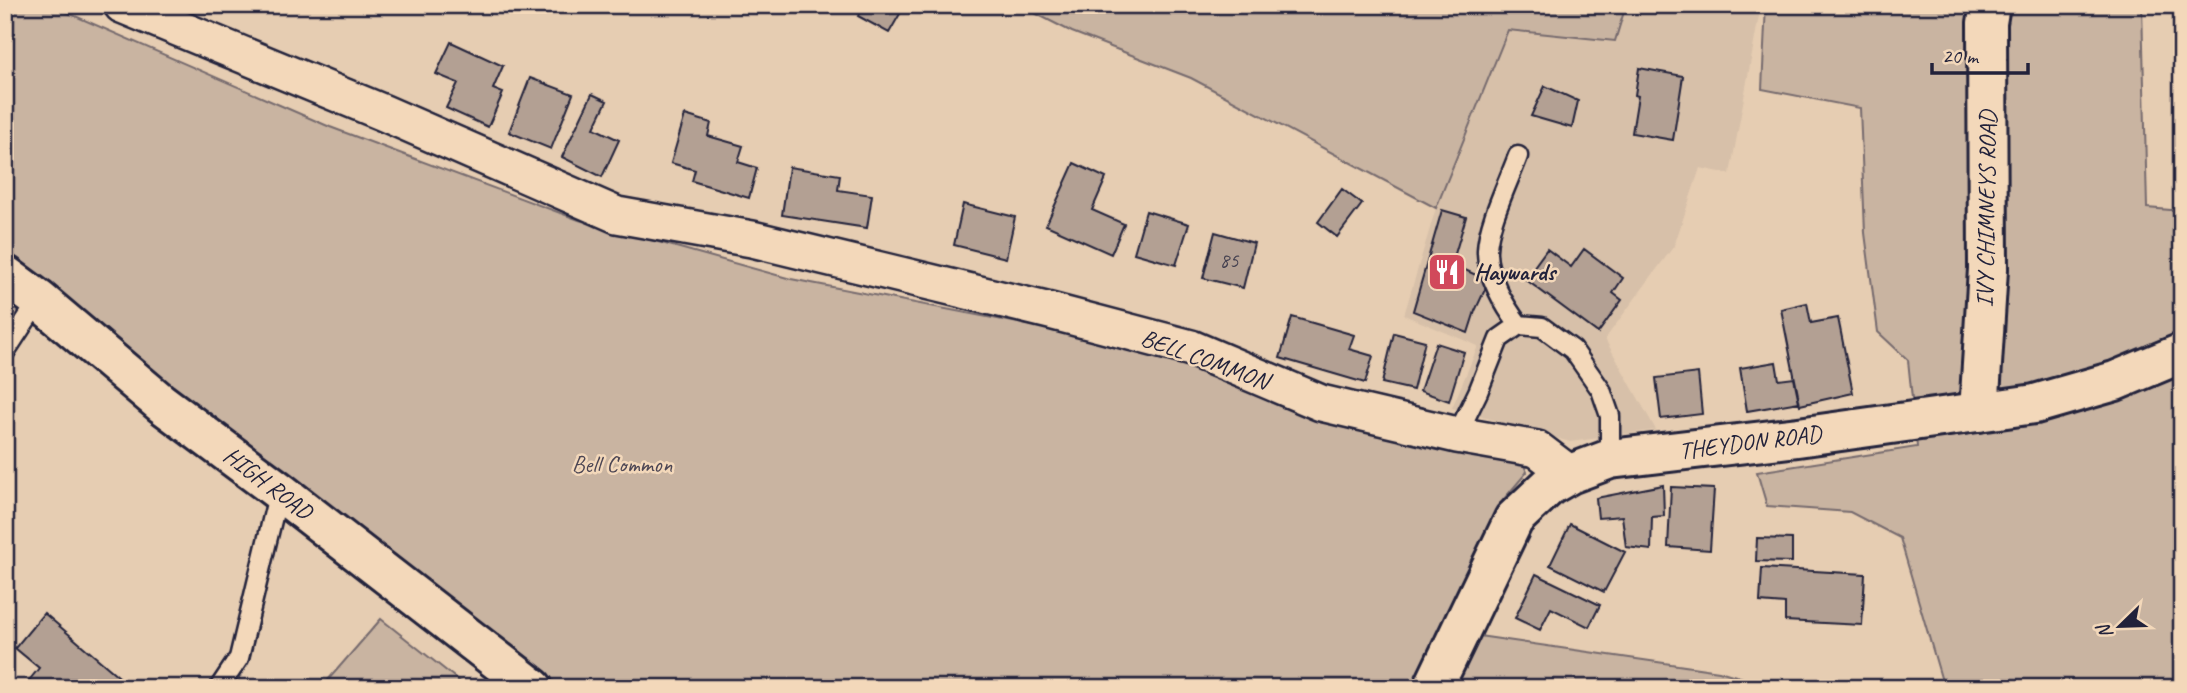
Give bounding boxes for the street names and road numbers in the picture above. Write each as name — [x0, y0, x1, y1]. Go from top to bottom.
street label: IVY CHIMNEYS ROAD — [1969, 108, 2003, 308]
street label: BELL COMMON — [1137, 322, 1276, 397]
street label: THEYDON ROAD — [1677, 418, 1825, 466]
street label: HIGH ROAD — [218, 440, 320, 527]

